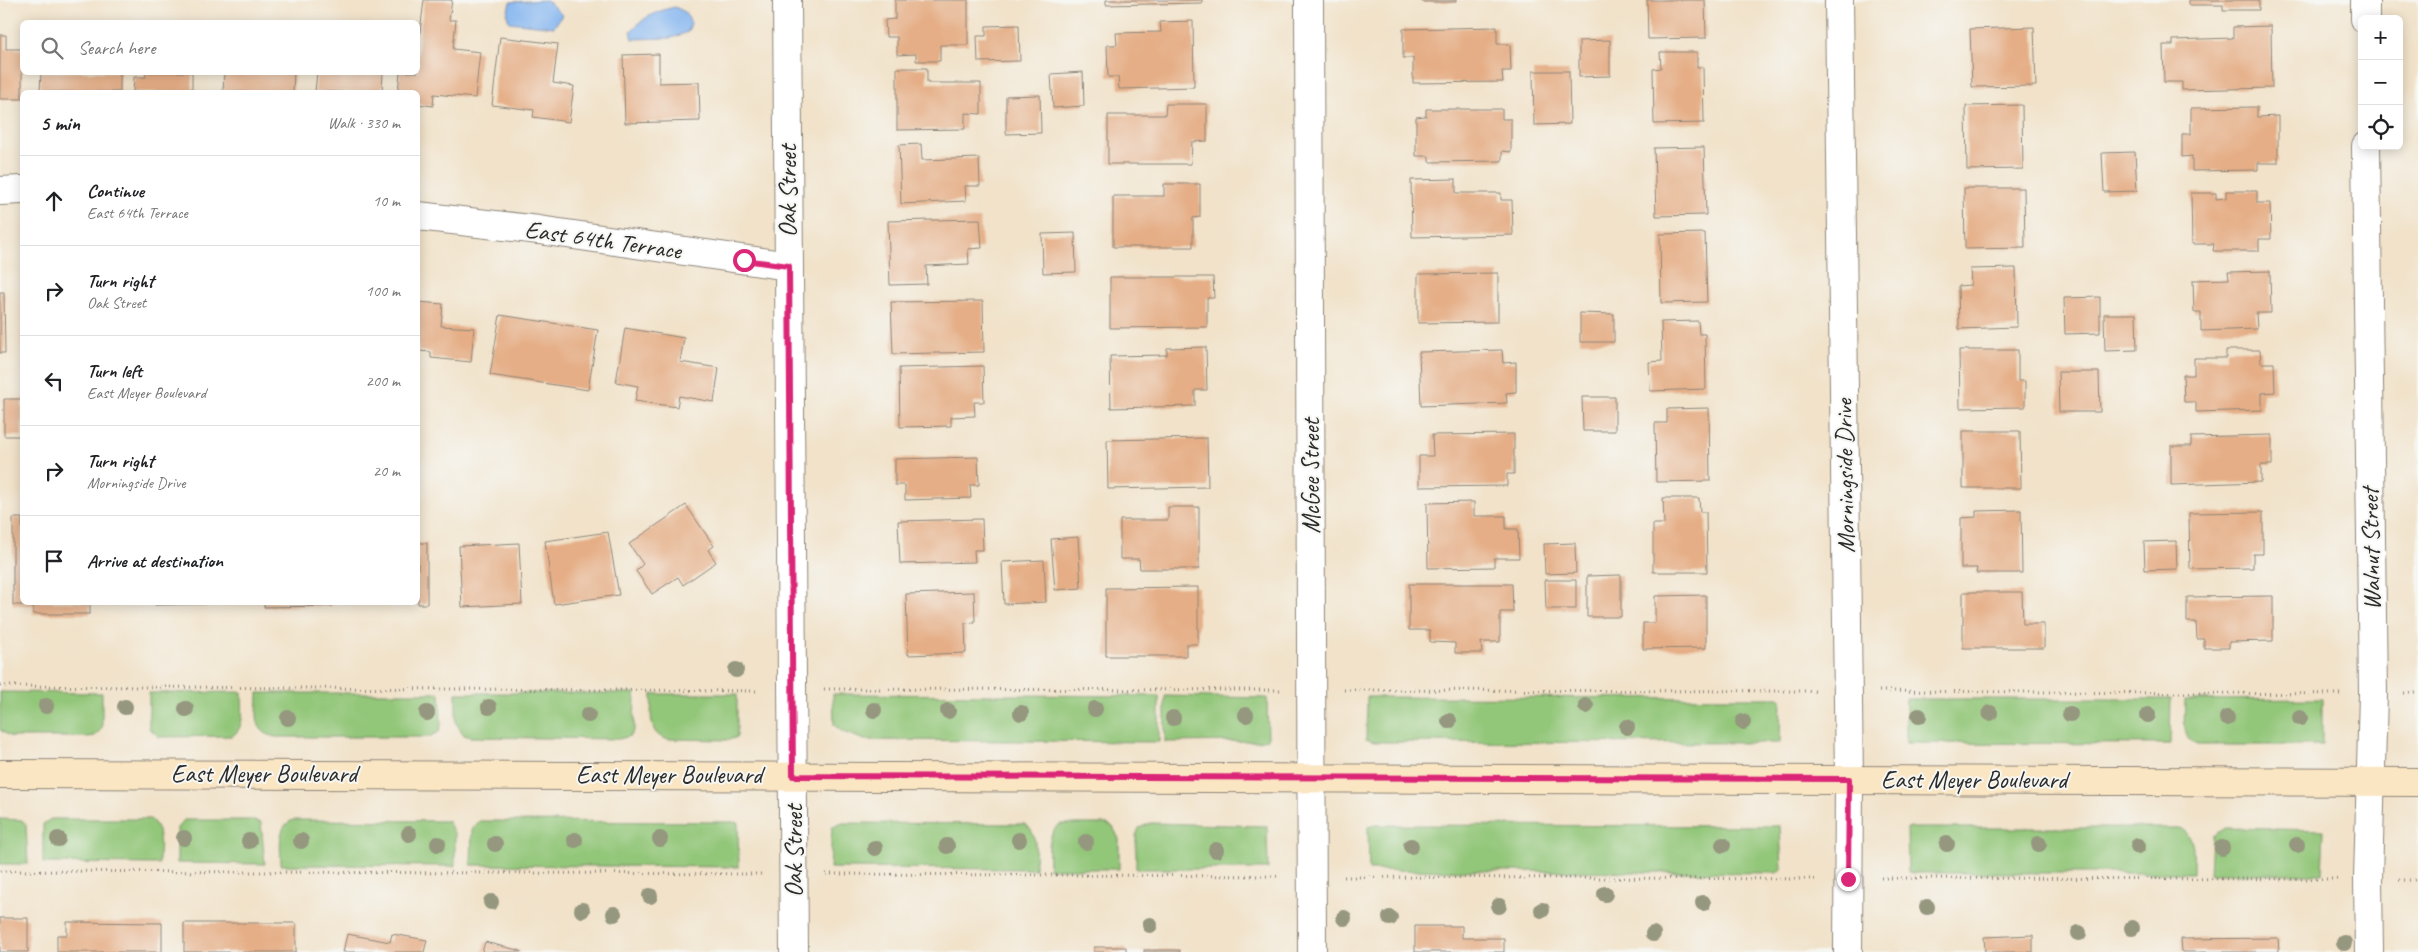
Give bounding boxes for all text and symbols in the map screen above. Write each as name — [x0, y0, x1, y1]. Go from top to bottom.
map controls — [2358, 15, 2403, 150]
button: + — [2358, 15, 2403, 60]
search box — [20, 20, 420, 75]
icon: search — [38, 34, 66, 62]
text: Search here — [78, 36, 155, 60]
button: − — [2358, 60, 2403, 105]
button: locate — [2358, 105, 2403, 150]
text: 5 min — [40, 110, 80, 136]
text: Walk · 330 m — [328, 113, 400, 133]
street label: Oak Street — [772, 142, 804, 237]
text: Continue — [87, 179, 144, 203]
icon: ahead — [40, 187, 68, 215]
text: 10 m — [373, 191, 400, 211]
text: East 64th Terrace — [87, 203, 188, 223]
street label: East 64th Terrace — [523, 213, 685, 267]
route start — [733, 249, 756, 272]
text: Turn right — [87, 269, 154, 293]
icon: right — [40, 277, 68, 305]
text: 100 m — [366, 281, 400, 301]
text: Oak Street — [87, 293, 146, 313]
text: Turn left — [87, 359, 142, 383]
icon: left — [40, 367, 68, 395]
text: 200 m — [366, 371, 400, 391]
text: East Meyer Boulevard — [87, 383, 206, 403]
street label: Morningside Drive — [1828, 397, 1862, 553]
street label: McGee Street — [1295, 416, 1327, 534]
text: Turn right — [87, 449, 154, 473]
icon: right — [40, 457, 68, 485]
text: 20 m — [373, 461, 400, 481]
text: Morningside Drive — [87, 473, 185, 493]
street label: Walnut Street — [2354, 484, 2388, 610]
icon: arrive — [40, 547, 68, 575]
text: Arrive at destination — [87, 549, 223, 573]
street label: East Meyer Boulevard — [171, 758, 361, 790]
street label: East Meyer Boulevard — [576, 759, 766, 791]
street label: East Meyer Boulevard — [1881, 764, 2071, 796]
street label: Oak Street — [778, 802, 810, 897]
route end — [1837, 868, 1860, 891]

